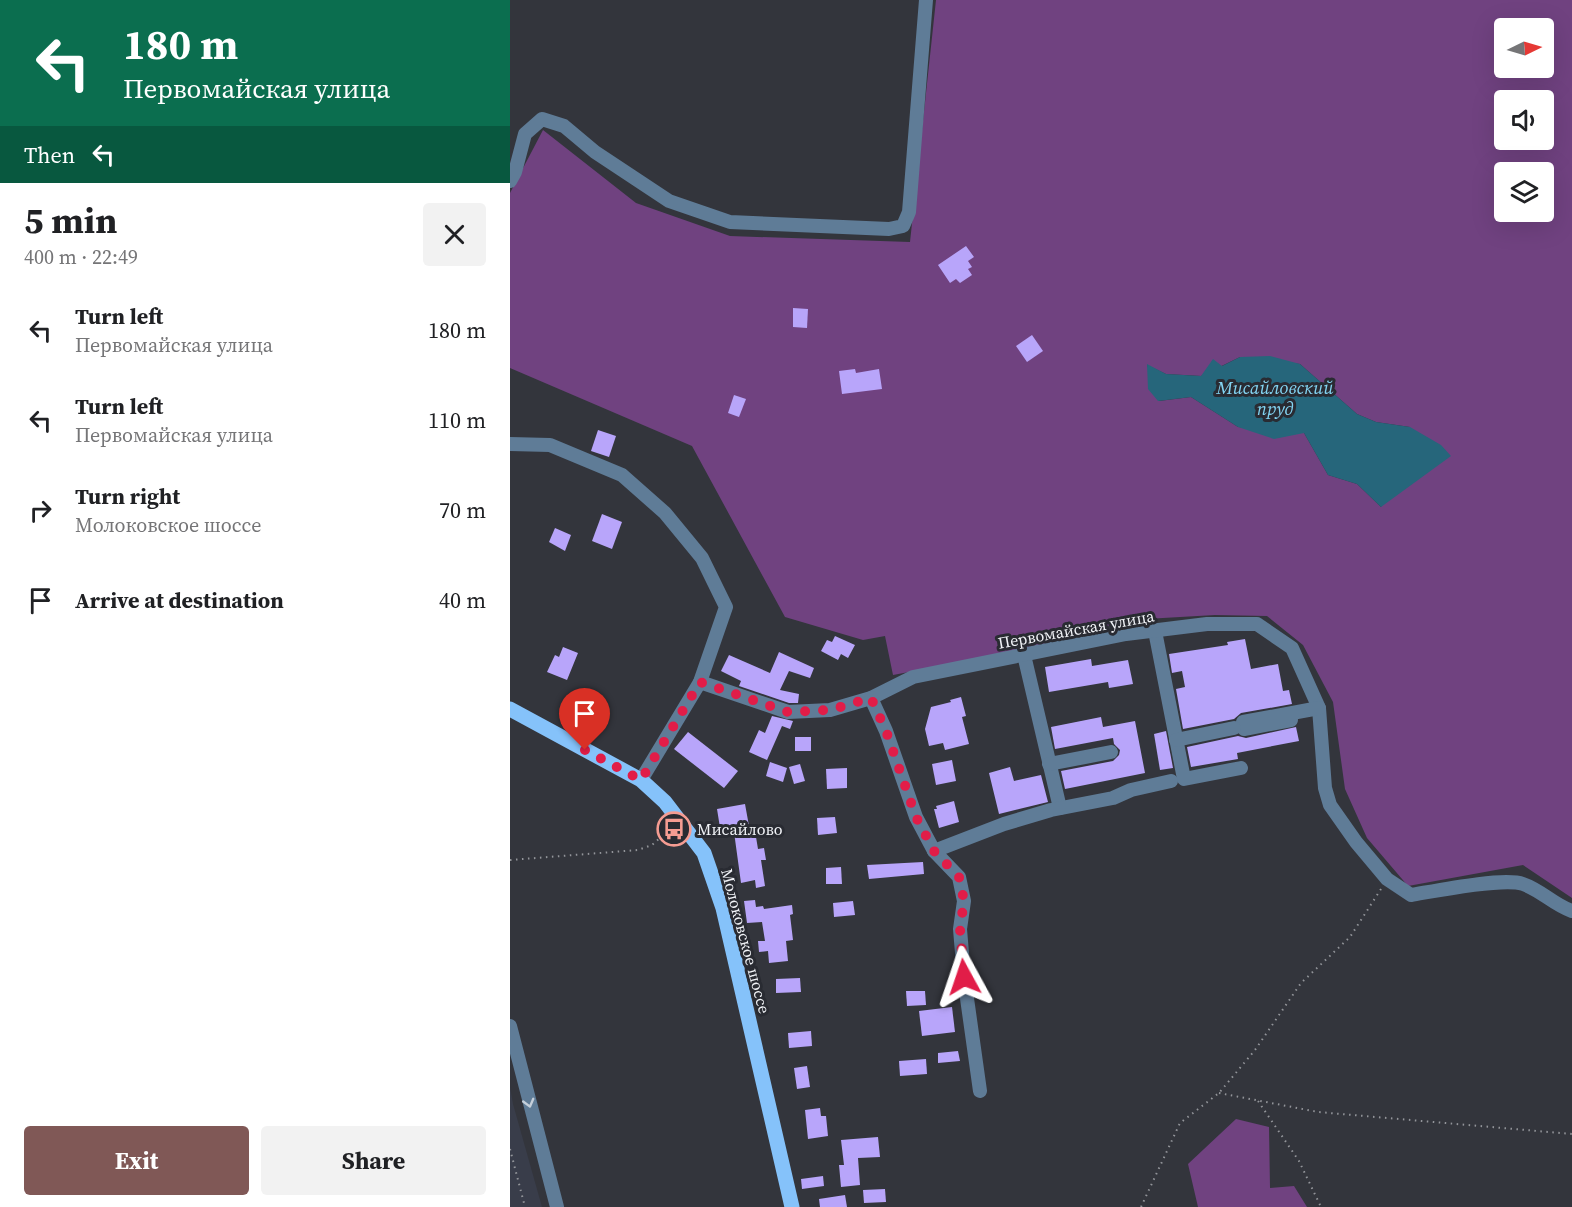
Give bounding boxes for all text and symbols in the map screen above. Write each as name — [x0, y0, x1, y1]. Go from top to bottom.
text: 180 m — [123, 15, 238, 73]
north arrow — [1494, 18, 1554, 78]
map controls — [1494, 18, 1554, 222]
icon: left — [24, 24, 102, 102]
text: Первомайская улица — [123, 70, 390, 107]
button: sound — [1494, 90, 1554, 150]
icon: left — [87, 138, 120, 171]
text: Then — [24, 140, 75, 170]
button: layers — [1494, 162, 1554, 222]
text: 5 min — [24, 196, 117, 245]
button: close — [423, 203, 486, 266]
text: 400 m · 22:49 — [24, 243, 138, 271]
text: Turn left — [75, 301, 163, 331]
icon: left — [24, 314, 57, 347]
text: 180 m — [428, 315, 486, 345]
text: Первомайская улица — [75, 331, 273, 359]
water label: Мисайловский пруд — [1215, 375, 1334, 421]
text: Turn left — [75, 391, 163, 421]
icon: left — [24, 404, 57, 437]
text: 110 m — [428, 405, 486, 435]
text: Первомайская улица — [75, 421, 273, 449]
text: Turn right — [75, 481, 180, 511]
icon: right — [24, 494, 57, 527]
text: 70 m — [439, 495, 486, 525]
text: Молоковское шоссе — [75, 511, 261, 539]
icon: arrive — [24, 584, 57, 617]
text: Arrive at destination — [75, 585, 284, 615]
text: 40 m — [439, 585, 486, 615]
street label: Первомайская улица — [996, 604, 1157, 654]
pin — [559, 688, 610, 750]
icon: arrive — [568, 697, 601, 730]
bus stop icon: Мисайлово — [656, 811, 692, 847]
place label: Мисайлово — [697, 818, 783, 840]
street label: Молоковское шоссе — [716, 866, 776, 1016]
position arrow — [932, 945, 996, 1009]
one-way arrow — [522, 1098, 535, 1108]
button: Exit — [24, 1126, 249, 1195]
button: Share — [261, 1126, 486, 1195]

